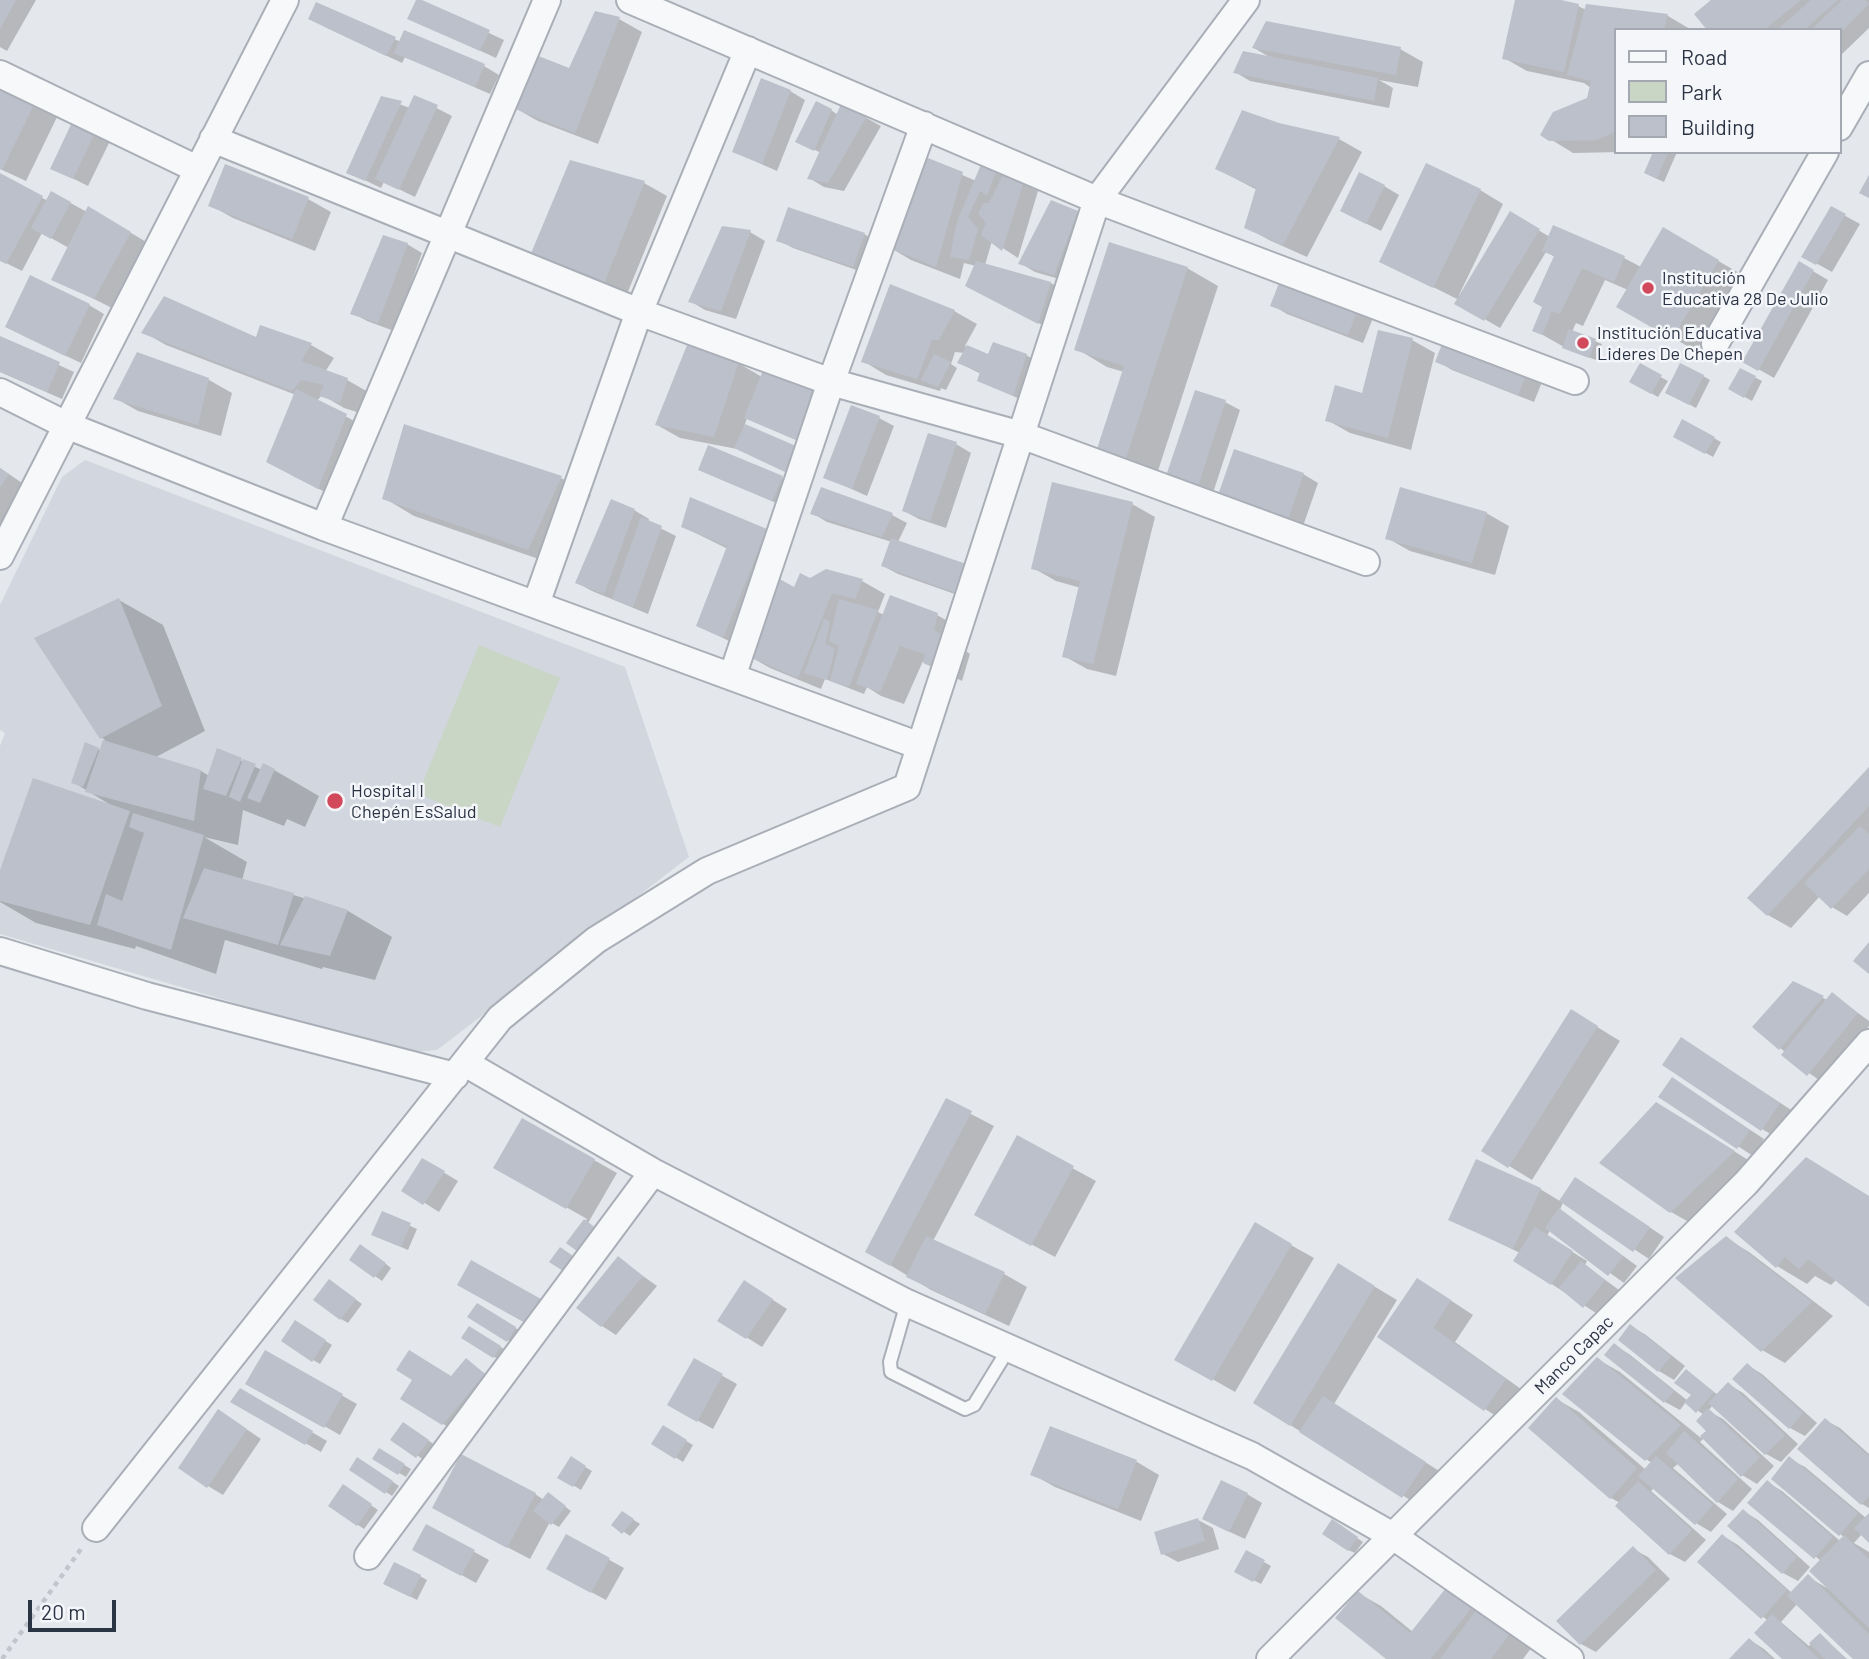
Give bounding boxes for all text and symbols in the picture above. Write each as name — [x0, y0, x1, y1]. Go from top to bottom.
legend — [1614, 28, 1841, 154]
text: Road — [1681, 44, 1727, 69]
text: Park — [1681, 79, 1722, 104]
text: Building — [1681, 114, 1755, 139]
place label: Institución Educativa 28 De Julio — [1662, 267, 1829, 310]
marker: Institución Educativa 28 De Julio — [1640, 280, 1656, 296]
place label: Institución Educativa Lideres De Chepen — [1597, 322, 1762, 364]
marker: Institución Educativa Lideres De Chepen — [1575, 335, 1591, 351]
place label: Hospital I Chepén EsSalud — [351, 780, 477, 822]
marker: Hospital I Chepén EsSalud — [325, 791, 345, 811]
street label: Manco Capac — [1530, 1311, 1618, 1399]
scale bar — [32, 1586, 119, 1630]
text: 20 m — [41, 1599, 86, 1624]

